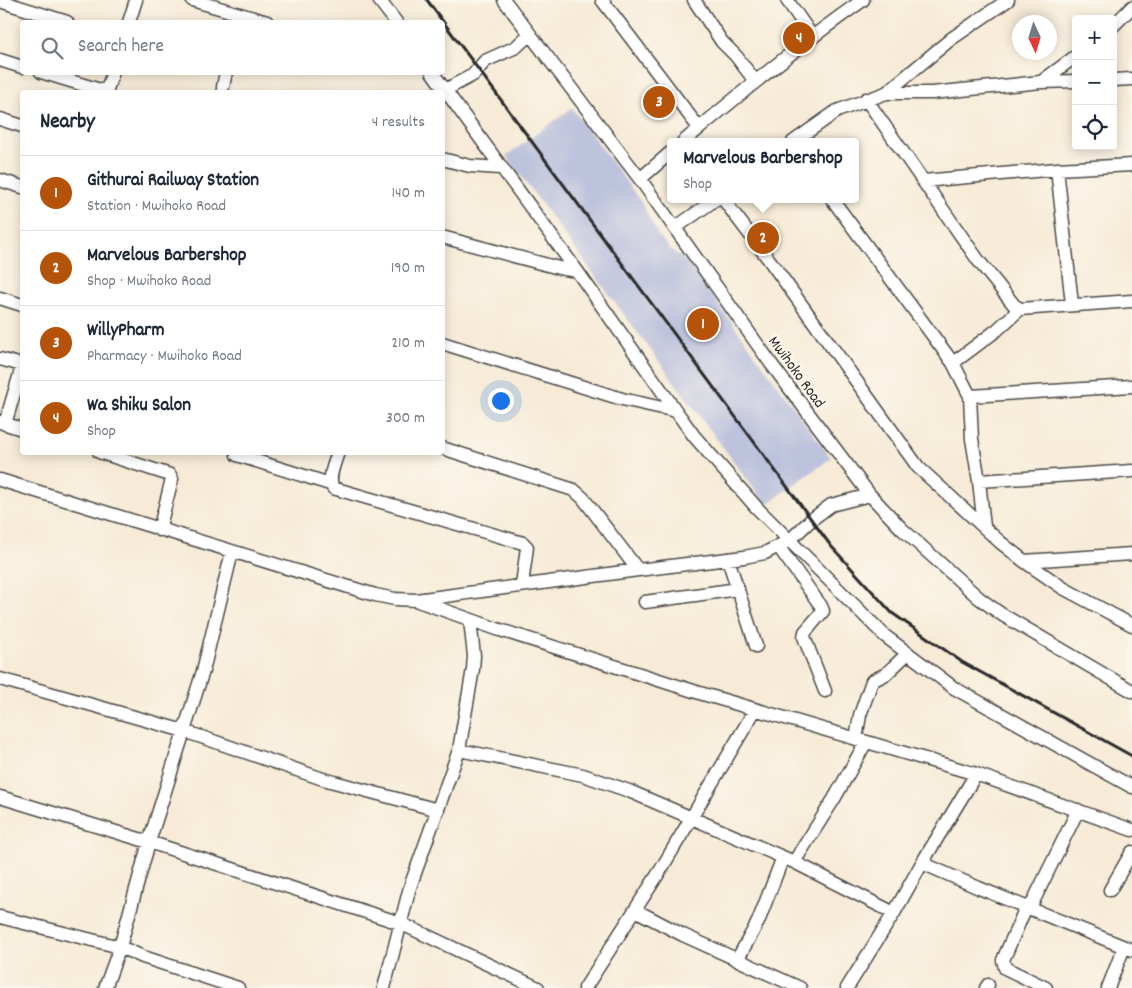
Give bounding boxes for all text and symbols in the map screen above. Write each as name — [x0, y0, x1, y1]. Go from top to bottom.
north arrow — [1012, 15, 1057, 60]
map controls — [1072, 15, 1117, 150]
button: + — [1072, 15, 1117, 60]
pin: 4 — [783, 19, 815, 57]
search box — [20, 20, 445, 75]
icon: search — [38, 34, 66, 62]
text: Search here — [78, 34, 164, 61]
button: − — [1072, 60, 1117, 105]
pin: 3 — [643, 83, 675, 121]
button: locate — [1072, 105, 1117, 150]
text: Nearby — [40, 108, 95, 138]
text: 4 results — [372, 111, 425, 134]
popup — [667, 138, 859, 203]
text: Marvelous Barbershop — [683, 146, 843, 173]
text: Githurai Railway Station — [87, 168, 259, 195]
text: Shop — [683, 173, 712, 196]
text: 1 — [54, 182, 58, 205]
text: 140 m — [391, 182, 425, 205]
text: Station · Mwihoko Road — [87, 195, 226, 218]
pin: 2 — [747, 219, 779, 257]
text: Marvelous Barbershop — [87, 243, 246, 270]
text: 2 — [53, 257, 60, 280]
text: 190 m — [391, 257, 425, 280]
text: Shop · Mwihoko Road — [87, 270, 211, 293]
pin: 1 — [687, 305, 719, 343]
text: WillyPharm — [87, 318, 164, 345]
text: 3 — [52, 332, 60, 355]
text: 210 m — [391, 332, 425, 355]
street label: Mwihoko Road — [762, 332, 830, 413]
text: Pharmacy · Mwihoko Road — [87, 345, 242, 368]
your location — [488, 388, 514, 414]
text: Wa Shiku Salon — [87, 393, 191, 420]
text: 4 — [53, 407, 59, 430]
text: 300 m — [386, 407, 425, 430]
text: Shop — [87, 420, 116, 443]

